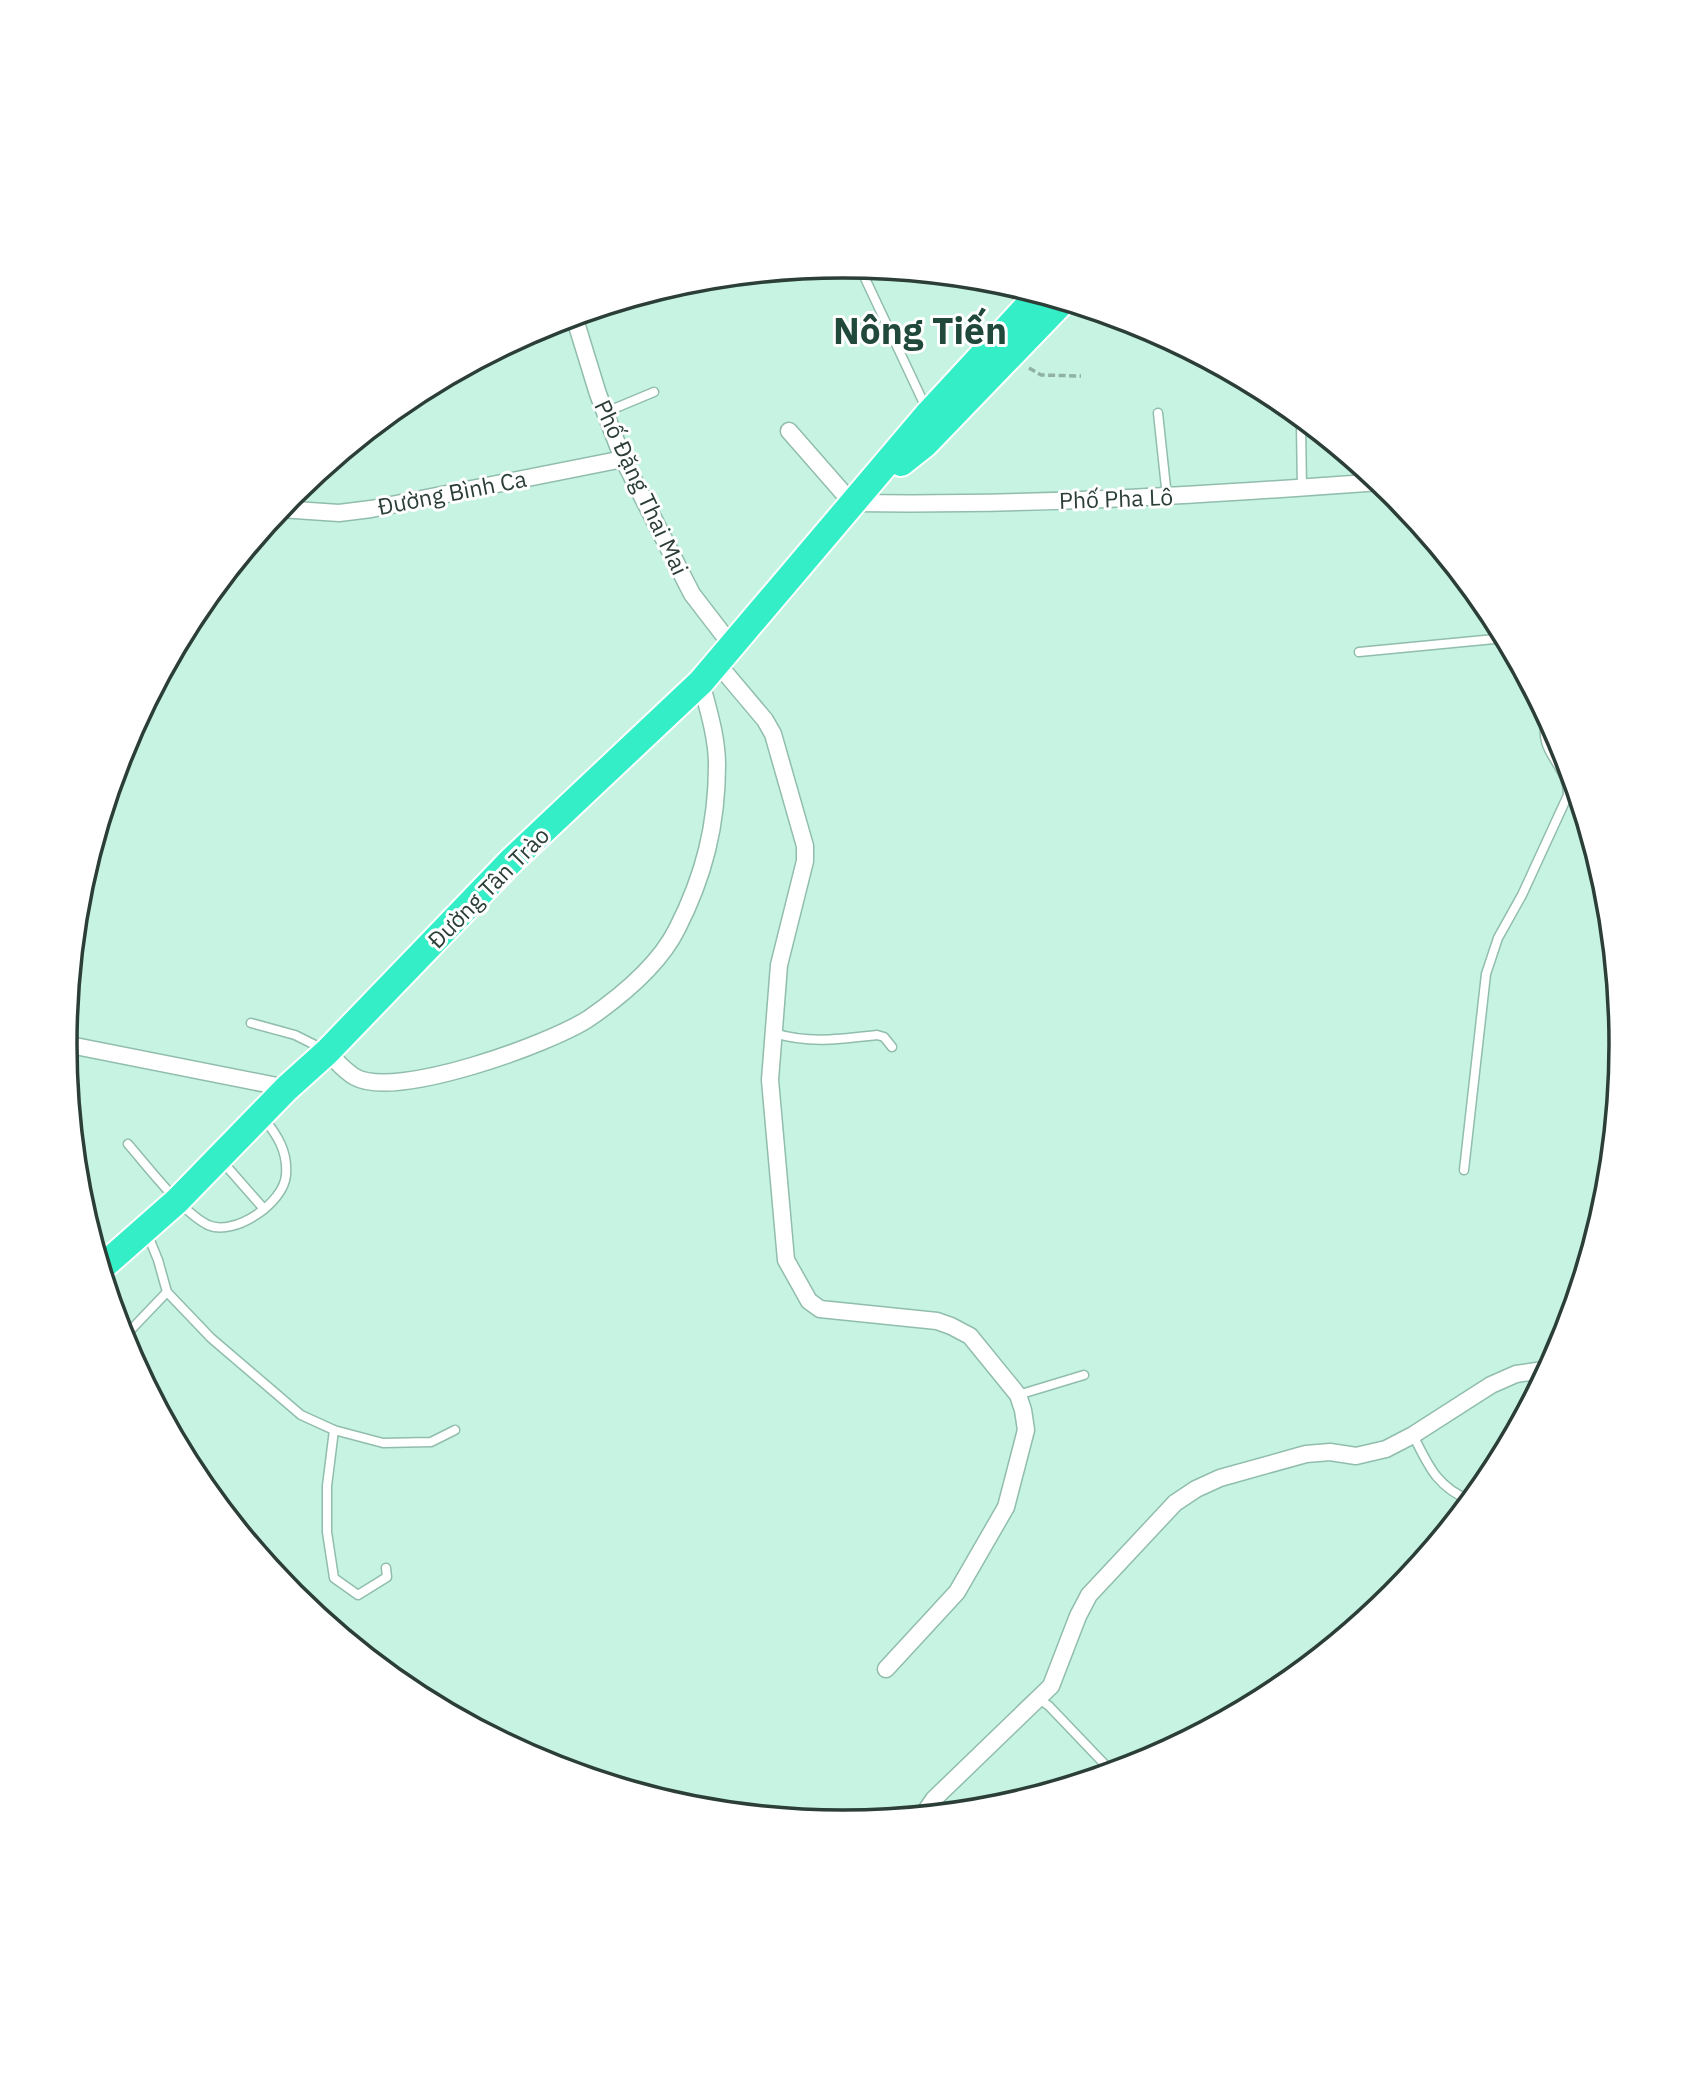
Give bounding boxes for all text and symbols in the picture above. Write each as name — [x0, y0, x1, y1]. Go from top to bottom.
district label: Nông Tiến — [833, 306, 1007, 354]
street label: Phố Đặng Thai Mai — [588, 395, 696, 579]
street label: Đường Bình Ca — [375, 463, 529, 521]
street label: Phố Pha Lô — [1058, 481, 1174, 515]
street label: Đường Tân Trào — [421, 820, 555, 954]

